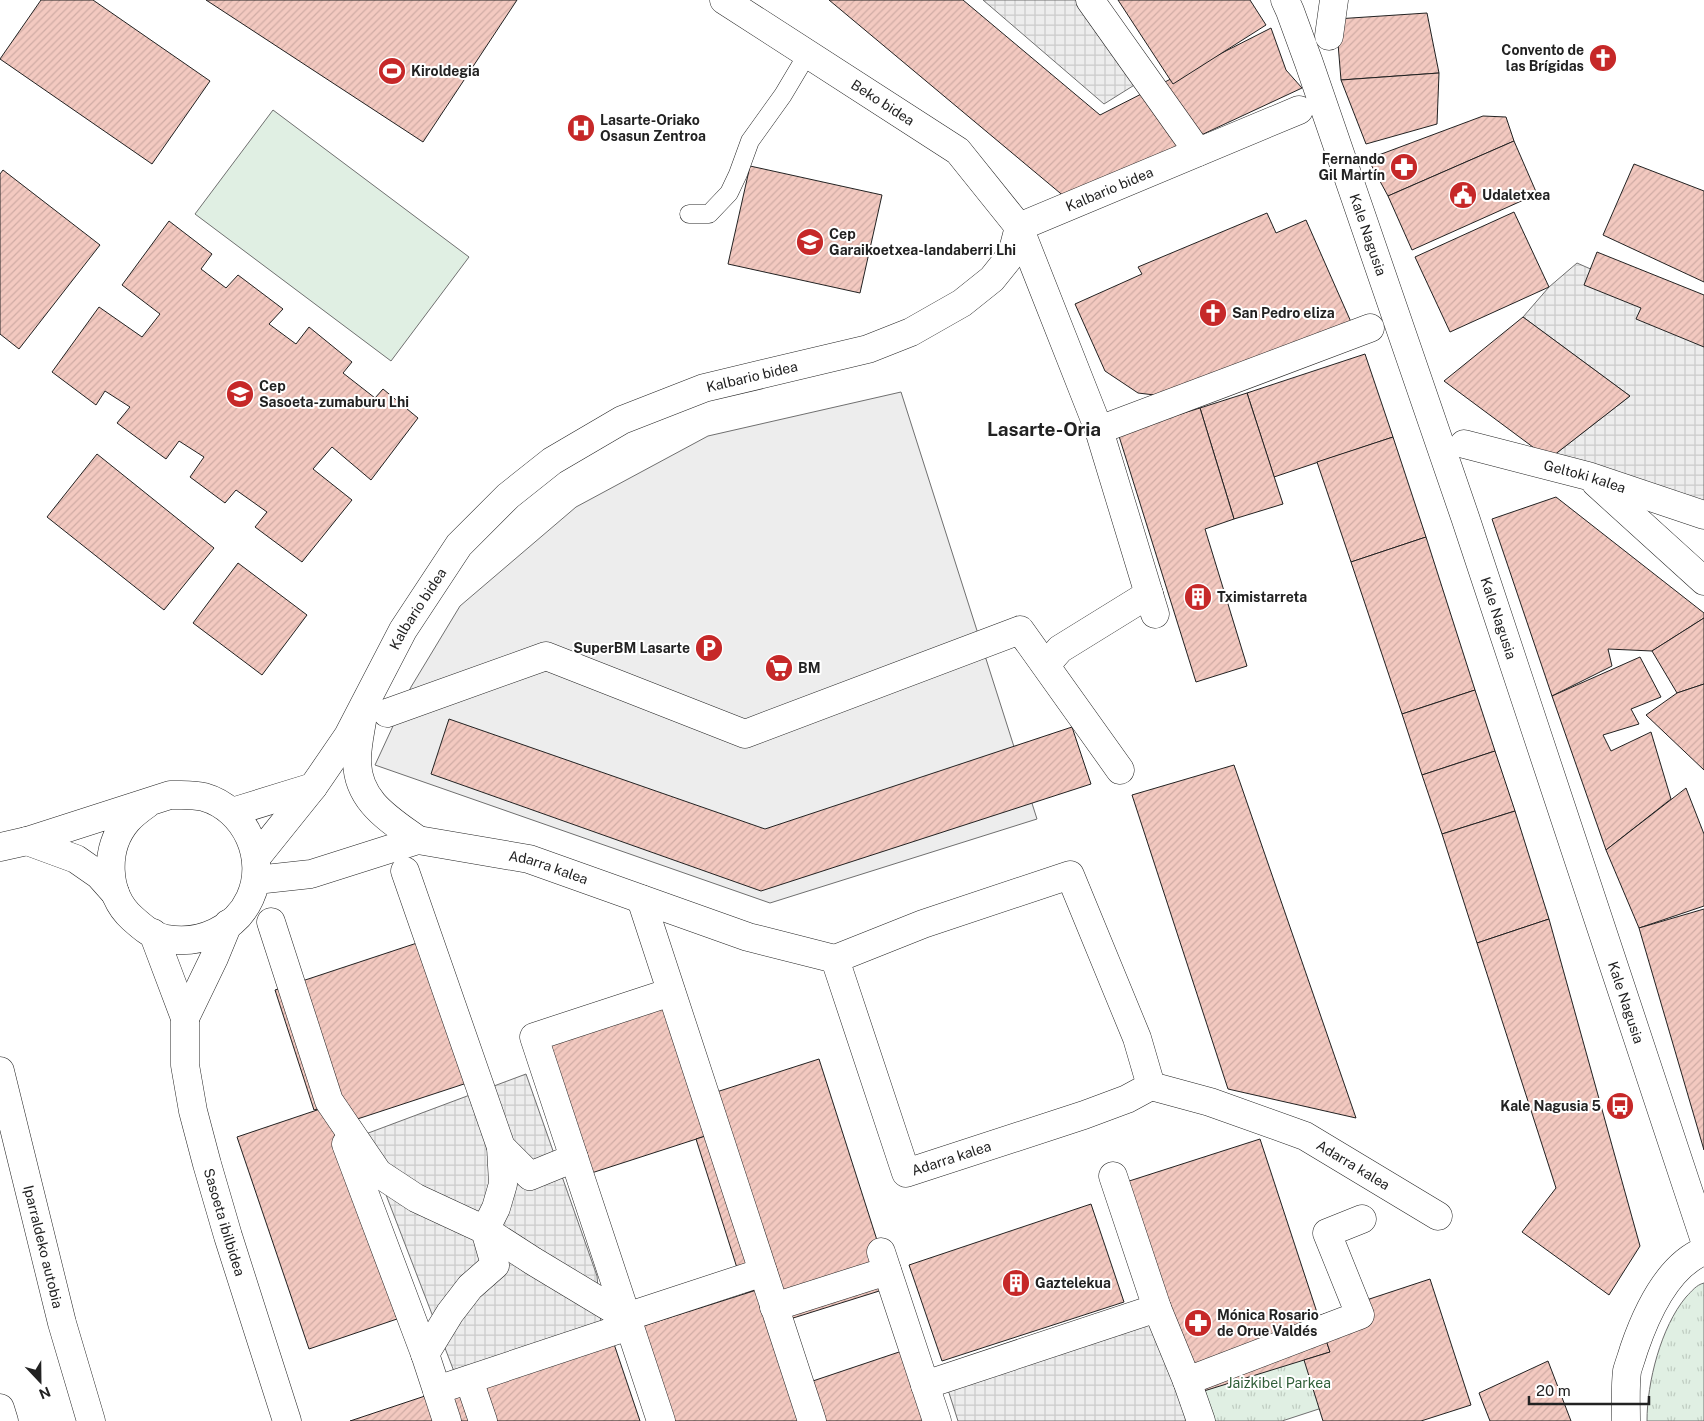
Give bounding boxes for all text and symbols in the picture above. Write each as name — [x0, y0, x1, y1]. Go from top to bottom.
place label: Convento de las Brígidas — [1501, 42, 1584, 74]
church icon: Convento de las Brígidas — [1588, 43, 1618, 73]
sports icon: Kiroldegia — [377, 56, 407, 86]
place label: Kiroldegia — [411, 63, 480, 79]
street label: Beko bidea — [848, 76, 917, 129]
place label: Lasarte-Oriako Osasun Zentroa — [600, 112, 706, 144]
hospital icon: Lasarte-Oriako Osasun Zentroa — [566, 113, 596, 143]
place label: Fernando Gil Martín — [1318, 151, 1385, 183]
pharmacy icon: Fernando Gil Martín — [1389, 152, 1419, 182]
street label: Kalbario bidea — [1063, 164, 1156, 215]
public building icon: Udaletxea — [1448, 180, 1478, 210]
place label: Udaletxea — [1482, 187, 1550, 203]
street label: Kale Nagusia — [1347, 192, 1389, 278]
place label: Cep Garaikoetxea-landaberri Lhi — [829, 226, 1016, 258]
school or university icon: Cep Garaikoetxea-landaberri Lhi — [795, 227, 825, 257]
church icon: San Pedro eliza — [1198, 298, 1228, 328]
place label: San Pedro eliza — [1232, 305, 1335, 321]
street label: Kalbario bidea — [705, 358, 799, 395]
place label: Cep Sasoeta-zumaburu Lhi — [259, 378, 409, 410]
school or university icon: Cep Sasoeta-zumaburu Lhi — [225, 379, 255, 409]
district label: Lasarte-Oria — [987, 418, 1101, 440]
street label: Geltoki kalea — [1542, 457, 1628, 496]
street label: Kalbario bidea — [386, 565, 449, 652]
street label: Kale Nagusia — [1477, 575, 1520, 661]
building icon: Tximistarreta — [1183, 582, 1213, 612]
place label: Tximistarreta — [1217, 589, 1307, 605]
parking icon: SuperBM Lasarte — [694, 633, 724, 663]
place label: SuperBM Lasarte — [573, 640, 690, 656]
supermarket icon: BM — [764, 653, 794, 683]
place label: BM — [798, 660, 821, 676]
street label: Adarra kalea — [507, 848, 590, 887]
street label: Kale Nagusia — [1605, 959, 1647, 1046]
bus stop icon: Kale Nagusia 5 — [1605, 1091, 1635, 1121]
place label: Kale Nagusia 5 — [1500, 1098, 1601, 1114]
street label: Adarra kalea — [1314, 1137, 1393, 1193]
street label: Adarra kalea — [910, 1138, 993, 1179]
street label: Sasoeta ibilbidea — [201, 1166, 248, 1278]
street label: Iparraldeko autobia — [20, 1184, 66, 1310]
building icon: Gaztelekua — [1001, 1268, 1031, 1298]
place label: Gaztelekua — [1035, 1275, 1111, 1291]
place label: Mónica Rosario de Orue Valdés — [1217, 1307, 1319, 1339]
pharmacy icon: Mónica Rosario de Orue Valdés — [1183, 1308, 1213, 1338]
north arrow — [15, 1356, 65, 1406]
scale bar — [1529, 1374, 1649, 1406]
park label: Jaizkibel Parkea — [1227, 1375, 1331, 1391]
text: 20 m — [1536, 1382, 1571, 1399]
text: N — [37, 1384, 53, 1403]

